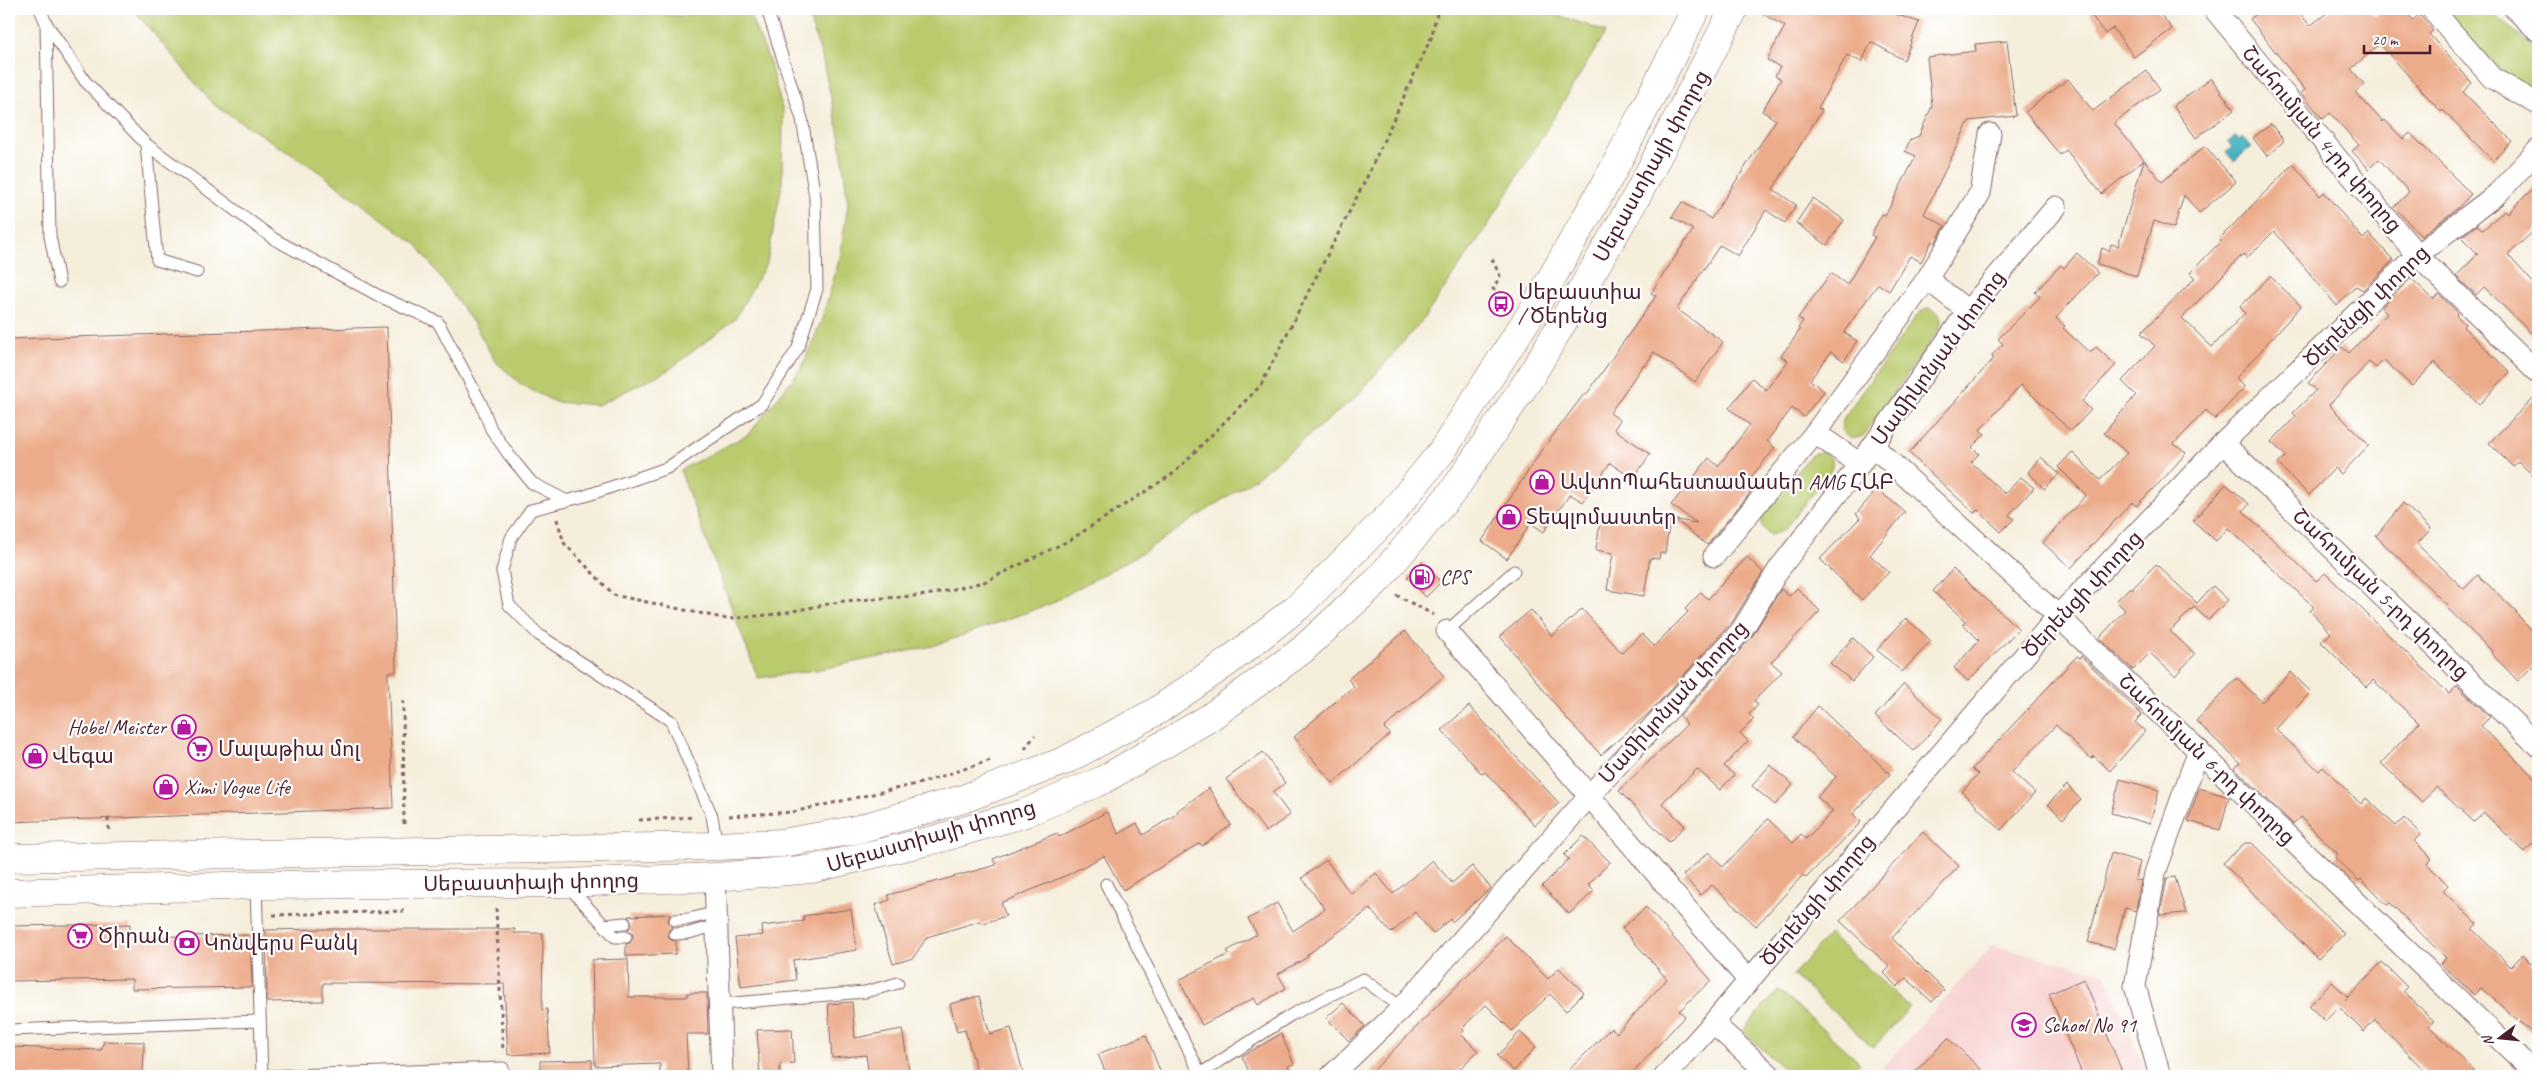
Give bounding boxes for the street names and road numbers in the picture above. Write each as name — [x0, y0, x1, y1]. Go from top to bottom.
street label: Շահումյան 4-րդ փողոց — [2236, 40, 2408, 238]
street label: Սեբաստիայի փողոց — [1587, 65, 1715, 267]
street label: Ծերենցի փողոց — [2298, 239, 2434, 373]
street label: Մամիկոնյան փողոց — [1866, 265, 2010, 451]
street label: Շահումյան 5-րդ փողոց — [2287, 503, 2475, 685]
street label: Ծերենցի փողոց — [2016, 525, 2148, 663]
street label: Մամիկոնյան փողոց — [1593, 615, 1753, 789]
street label: Շահումյան 6-րդ փողոց — [2113, 668, 2301, 850]
street label: Սեբաստիայի փողոց — [824, 794, 1038, 878]
street label: Ծերենցի փողոց — [1754, 829, 1880, 971]
street label: Սեբաստիայի փողոց — [423, 867, 639, 897]

